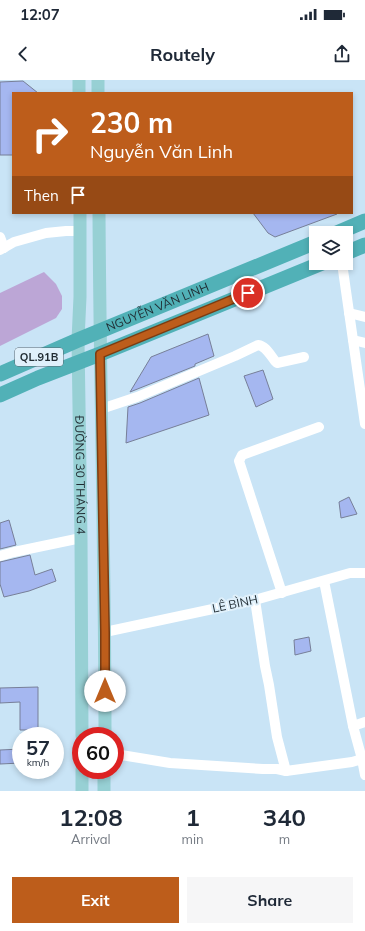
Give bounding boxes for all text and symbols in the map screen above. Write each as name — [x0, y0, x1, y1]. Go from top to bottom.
text: 12:07 — [20, 5, 60, 24]
icon: back — [12, 43, 34, 65]
text: Routely — [150, 43, 215, 66]
icon: share — [331, 43, 353, 65]
text: 230 m — [90, 105, 173, 140]
icon: right — [24, 108, 76, 160]
text: Nguyễn Văn Linh — [90, 140, 233, 163]
icon: arrive — [67, 184, 89, 206]
text: Then — [24, 186, 59, 205]
map controls — [309, 226, 353, 270]
button: layers — [309, 226, 353, 270]
pin — [231, 276, 265, 310]
street label: NGUYỄN VĂN LINH — [104, 279, 211, 335]
icon: arrive — [237, 282, 259, 304]
road number: QL.91B — [15, 348, 63, 366]
street label: ĐƯỜNG 30 THÁNG 4 — [72, 415, 89, 534]
street label: LÊ BÌNH — [211, 591, 259, 616]
position arrow — [84, 670, 126, 712]
speed limit sign: 60 — [72, 727, 124, 779]
text: 57 — [26, 735, 50, 760]
text: km/h — [27, 756, 49, 769]
text: 12:08 — [59, 802, 123, 832]
text: 1 — [185, 802, 200, 832]
text: 340 — [263, 802, 306, 832]
text: Arrival — [71, 831, 111, 847]
text: min — [182, 831, 204, 847]
text: m — [279, 831, 290, 847]
button: Exit — [12, 877, 179, 923]
button: Share — [187, 877, 353, 923]

